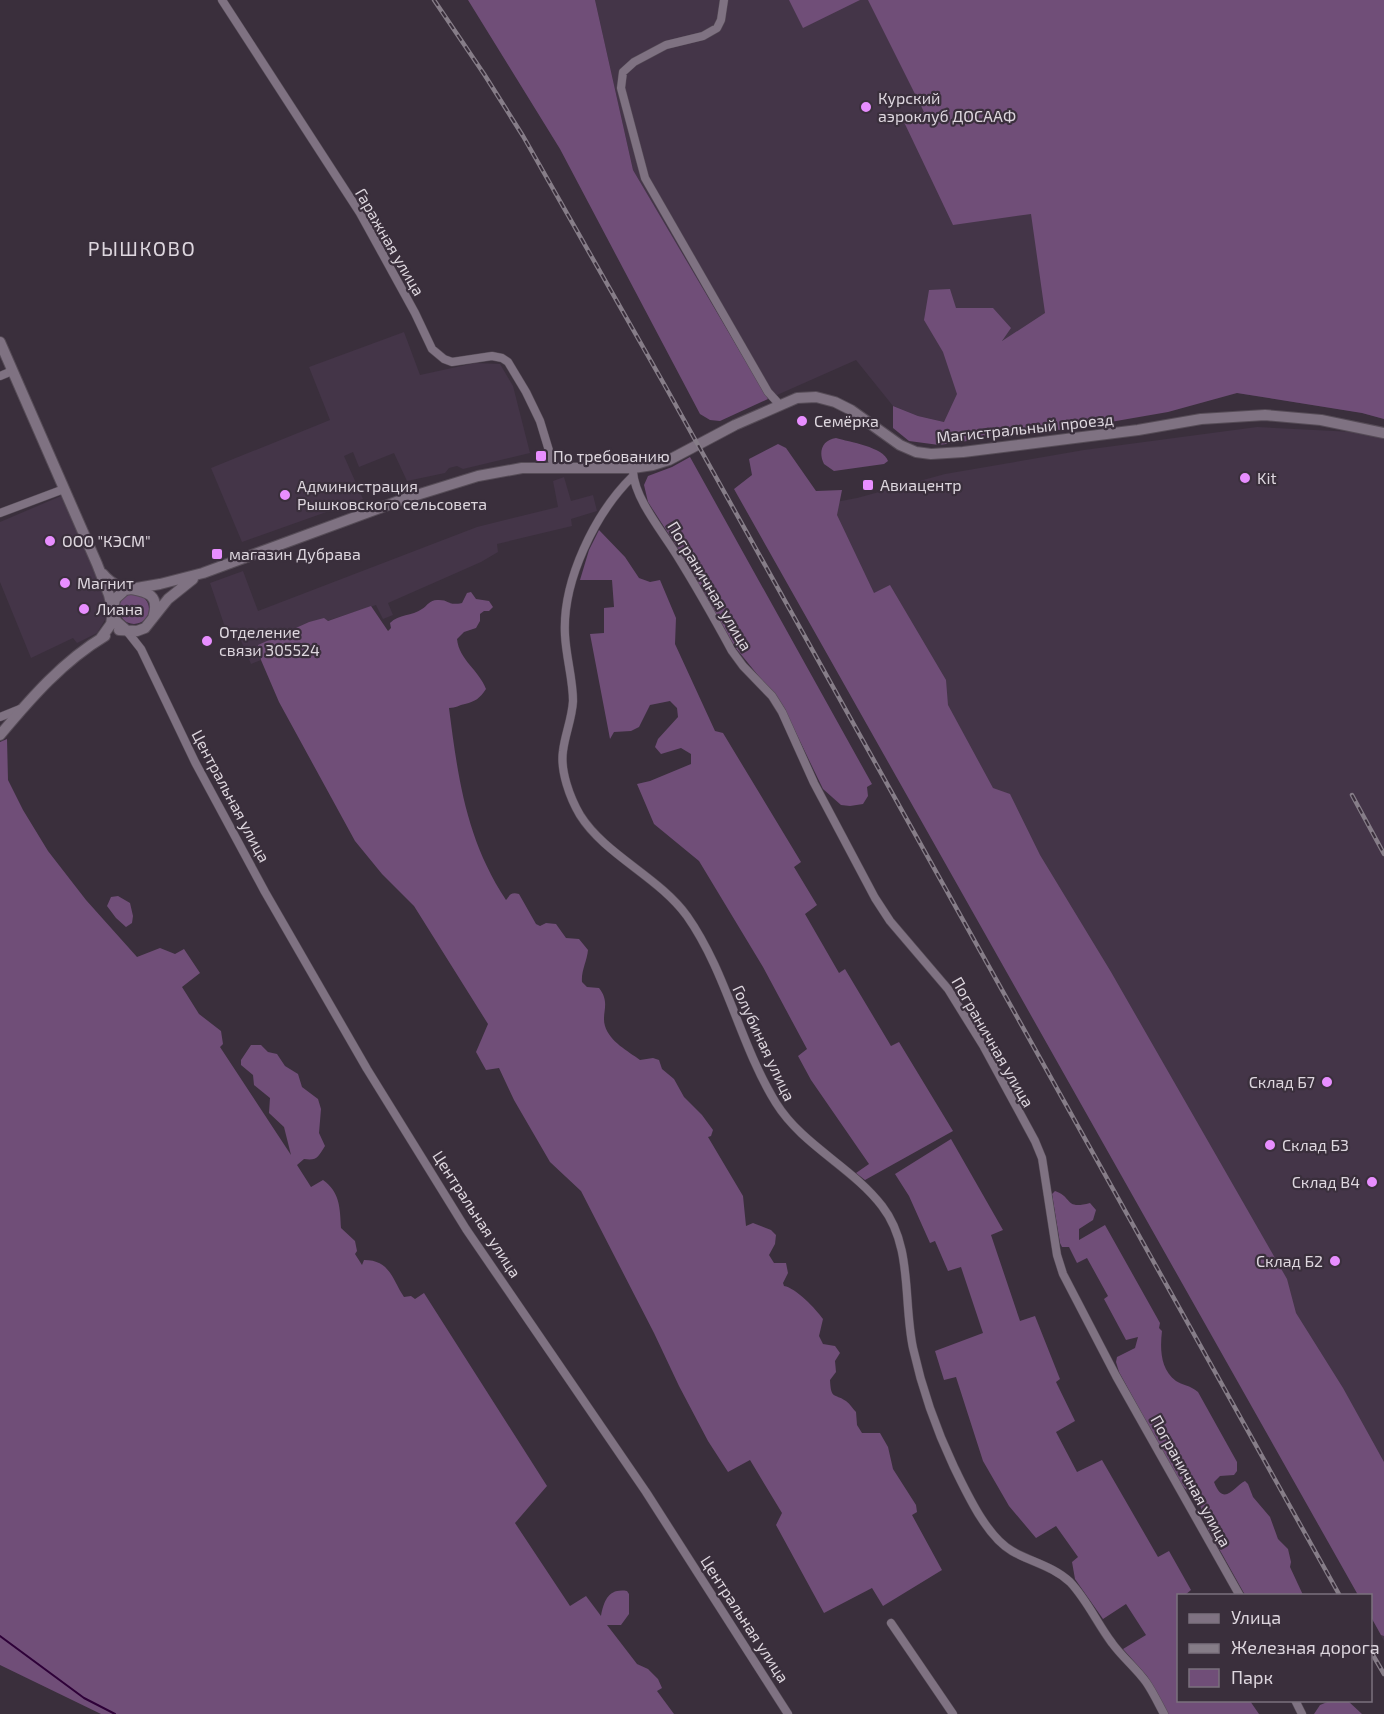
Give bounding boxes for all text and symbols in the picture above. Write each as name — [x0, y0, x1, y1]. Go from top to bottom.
place label: Курский аэроклуб ДОСААФ — [878, 88, 1016, 126]
marker: Курский аэроклуб ДОСААФ — [859, 100, 873, 114]
street label: Гаражная улица — [351, 185, 429, 299]
district label: РЫШКОВО — [88, 236, 196, 260]
street label: Магистральный проезд — [935, 409, 1115, 446]
place label: Семёрка — [814, 411, 879, 430]
marker: Семёрка — [795, 414, 809, 428]
place label: По требованию — [553, 446, 670, 465]
marker: По требованию — [534, 449, 548, 463]
place label: Kit — [1257, 468, 1277, 487]
marker: Kit — [1238, 471, 1252, 485]
place label: Авиацентр — [880, 475, 962, 494]
place label: Администрация Рышковского сельсовета — [297, 476, 487, 513]
marker: Авиацентр — [861, 478, 875, 492]
marker: Администрация Рышковского сельсовета — [278, 488, 292, 502]
street label: Пограничная улица — [663, 518, 757, 654]
place label: ООО "КЭСМ" — [62, 531, 151, 550]
marker: ООО "КЭСМ" — [43, 534, 57, 548]
place label: магазин Дубрава — [229, 544, 361, 564]
marker: магазин Дубрава — [210, 547, 224, 561]
place label: Магнит — [77, 573, 134, 592]
marker: Магнит — [58, 576, 72, 590]
place label: Лиана — [96, 599, 143, 618]
marker: Лиана — [77, 602, 91, 616]
place label: Отделение связи 305524 — [219, 622, 320, 659]
marker: Отделение связи 305524 — [200, 634, 214, 648]
street label: Центральная улица — [188, 726, 274, 866]
street label: Пограничная улица — [947, 973, 1039, 1111]
street label: Голубиная улица — [728, 982, 800, 1104]
place label: Склад Б7 — [1249, 1072, 1315, 1091]
marker: Склад Б7 — [1320, 1075, 1334, 1089]
place label: Склад Б3 — [1282, 1135, 1349, 1154]
marker: Склад Б3 — [1263, 1138, 1277, 1152]
street label: Центральная улица — [428, 1147, 526, 1281]
place label: Склад В4 — [1292, 1172, 1360, 1191]
marker: Склад В4 — [1365, 1175, 1379, 1189]
place label: Склад Б2 — [1256, 1251, 1323, 1270]
marker: Склад Б2 — [1328, 1254, 1342, 1268]
street label: Пограничная улица — [1146, 1412, 1236, 1550]
street label: Центральная улица — [696, 1552, 794, 1686]
legend — [1177, 1594, 1372, 1702]
text: Улица — [1231, 1606, 1281, 1628]
text: Железная дорога — [1231, 1636, 1380, 1658]
text: Парк — [1231, 1666, 1273, 1688]

